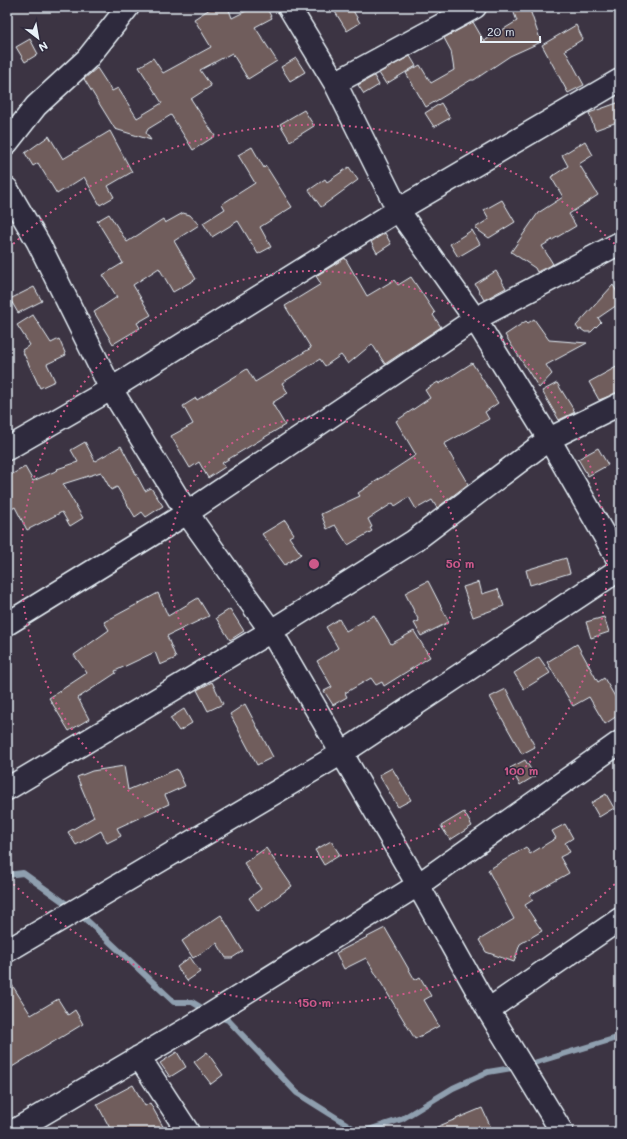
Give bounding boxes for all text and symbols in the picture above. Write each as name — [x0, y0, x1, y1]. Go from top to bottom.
north arrow — [18, 18, 58, 58]
scale bar — [481, 18, 540, 44]
text: 20 m — [487, 23, 515, 39]
text: N — [36, 38, 51, 56]
text: 50 m — [446, 555, 474, 571]
centre of rings — [307, 557, 321, 571]
text: 100 m — [504, 762, 538, 778]
text: 150 m — [297, 994, 331, 1010]

